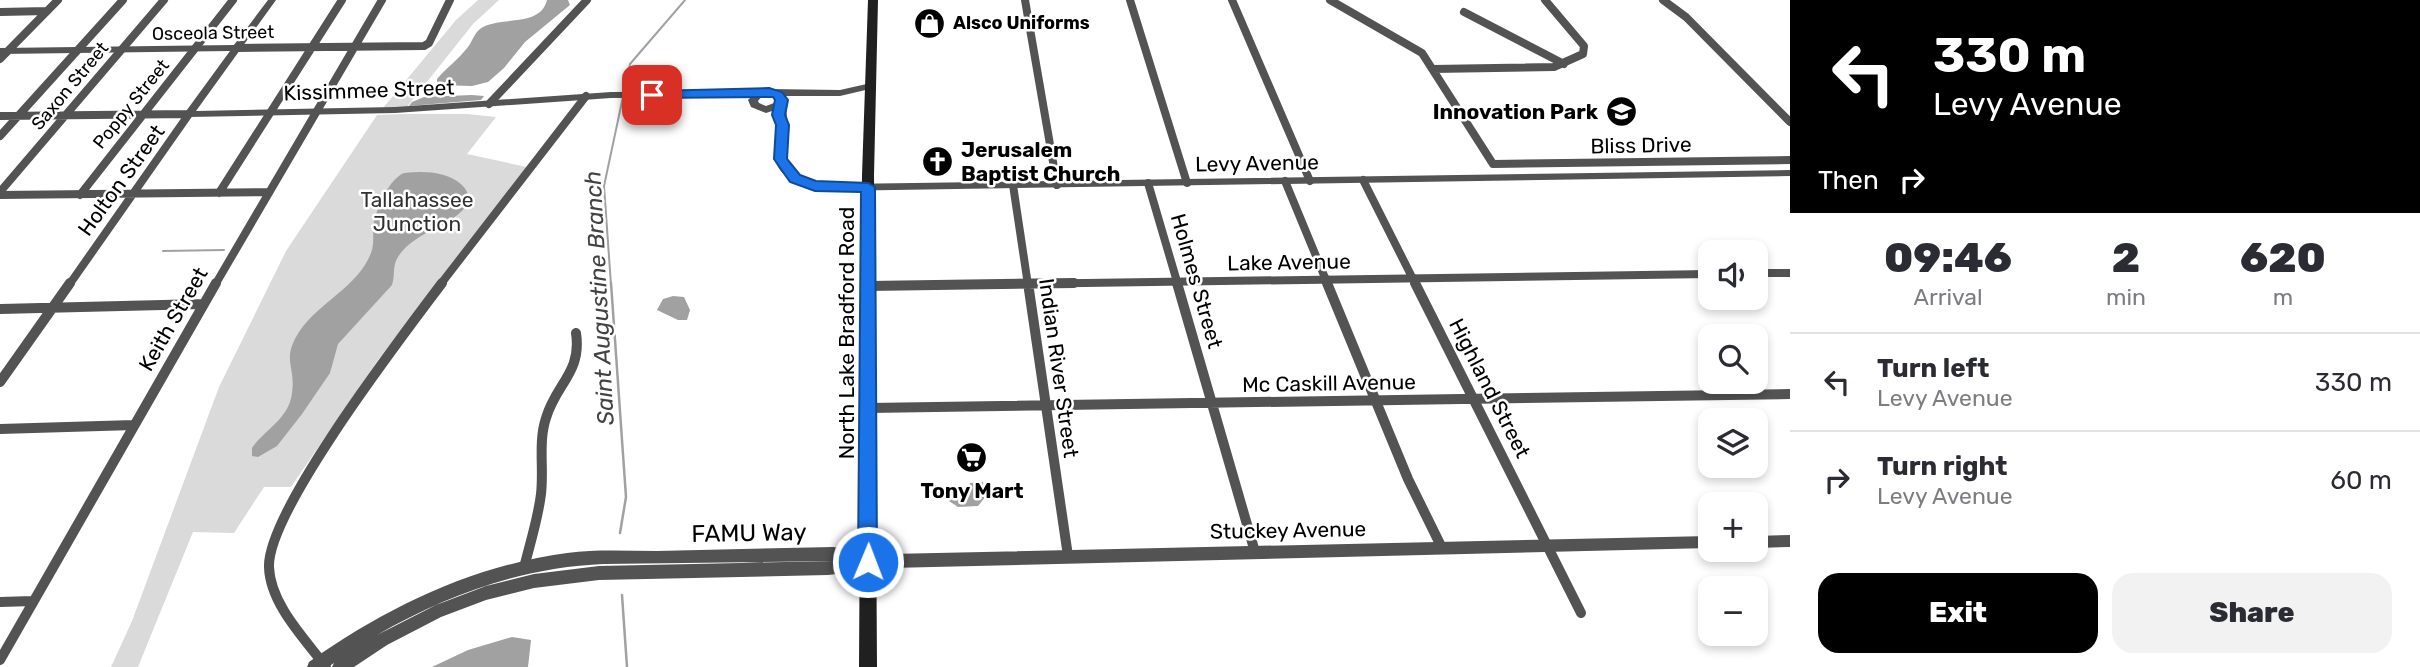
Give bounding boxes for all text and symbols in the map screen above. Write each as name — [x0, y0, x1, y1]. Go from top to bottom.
shop icon: Alsco Uniforms — [913, 6, 947, 40]
place label: Alsco Uniforms — [953, 12, 1090, 34]
street label: Osceola Street — [152, 21, 274, 45]
text: 330 m — [1933, 26, 2086, 84]
icon: left — [1818, 28, 1909, 119]
street label: Saxon Street — [27, 37, 113, 135]
street label: Poppy Street — [88, 55, 174, 153]
pin — [622, 65, 682, 125]
street label: Kissimmee Street — [283, 75, 455, 105]
icon: arrive — [633, 76, 671, 114]
text: Levy Avenue — [1933, 85, 2122, 123]
school or university icon: Innovation Park — [1604, 94, 1638, 128]
place label: Innovation Park — [1433, 99, 1599, 124]
street label: Holton Street — [72, 120, 170, 240]
street label: Bliss Drive — [1590, 132, 1692, 158]
place label: Jerusalem Baptist Church — [961, 137, 1120, 186]
church icon: Jerusalem Baptist Church — [921, 144, 955, 178]
street label: Levy Avenue — [1195, 149, 1319, 177]
icon: right — [1893, 161, 1931, 199]
text: Then — [1818, 165, 1879, 196]
water label: Saint Augustine Branch — [578, 170, 620, 426]
park label: Tallahassee Junction — [361, 187, 473, 236]
street label: North Lake Bradford Road — [834, 207, 859, 459]
street label: Holmes Street — [1166, 211, 1228, 351]
text: 09:46 — [1884, 233, 2012, 283]
text: 2 — [2112, 233, 2140, 283]
text: 620 — [2240, 233, 2326, 283]
map controls — [1698, 240, 1768, 646]
button: sound — [1698, 240, 1768, 310]
street label: Lake Avenue — [1227, 248, 1351, 276]
street label: Keith Street — [133, 263, 213, 375]
street label: Indian River Street — [1034, 277, 1084, 459]
text: Arrival — [1914, 283, 1983, 311]
text: min — [2106, 283, 2146, 311]
text: m — [2273, 283, 2293, 311]
street label: Highland Street — [1444, 314, 1536, 462]
button: search — [1698, 324, 1768, 394]
text: Turn left — [1877, 353, 1989, 384]
icon: left — [1818, 363, 1856, 401]
text: 330 m — [2315, 367, 2392, 398]
street label: Mc Caskill Avenue — [1242, 369, 1416, 397]
text: Levy Avenue — [1877, 384, 2013, 412]
button: layers — [1698, 408, 1768, 478]
supermarket icon: Tony Mart — [955, 441, 989, 475]
text: Turn right — [1877, 451, 2007, 482]
icon: right — [1818, 461, 1856, 499]
text: 60 m — [2330, 465, 2392, 496]
place label: Tony Mart — [921, 478, 1024, 503]
text: Levy Avenue — [1877, 482, 2013, 510]
button: + — [1698, 492, 1768, 562]
street label: Stuckey Avenue — [1210, 516, 1366, 544]
street label: FAMU Way — [691, 518, 807, 548]
position arrow — [831, 525, 905, 599]
button: Exit — [1818, 573, 2098, 653]
button: Share — [2112, 573, 2392, 653]
button: − — [1698, 576, 1768, 646]

